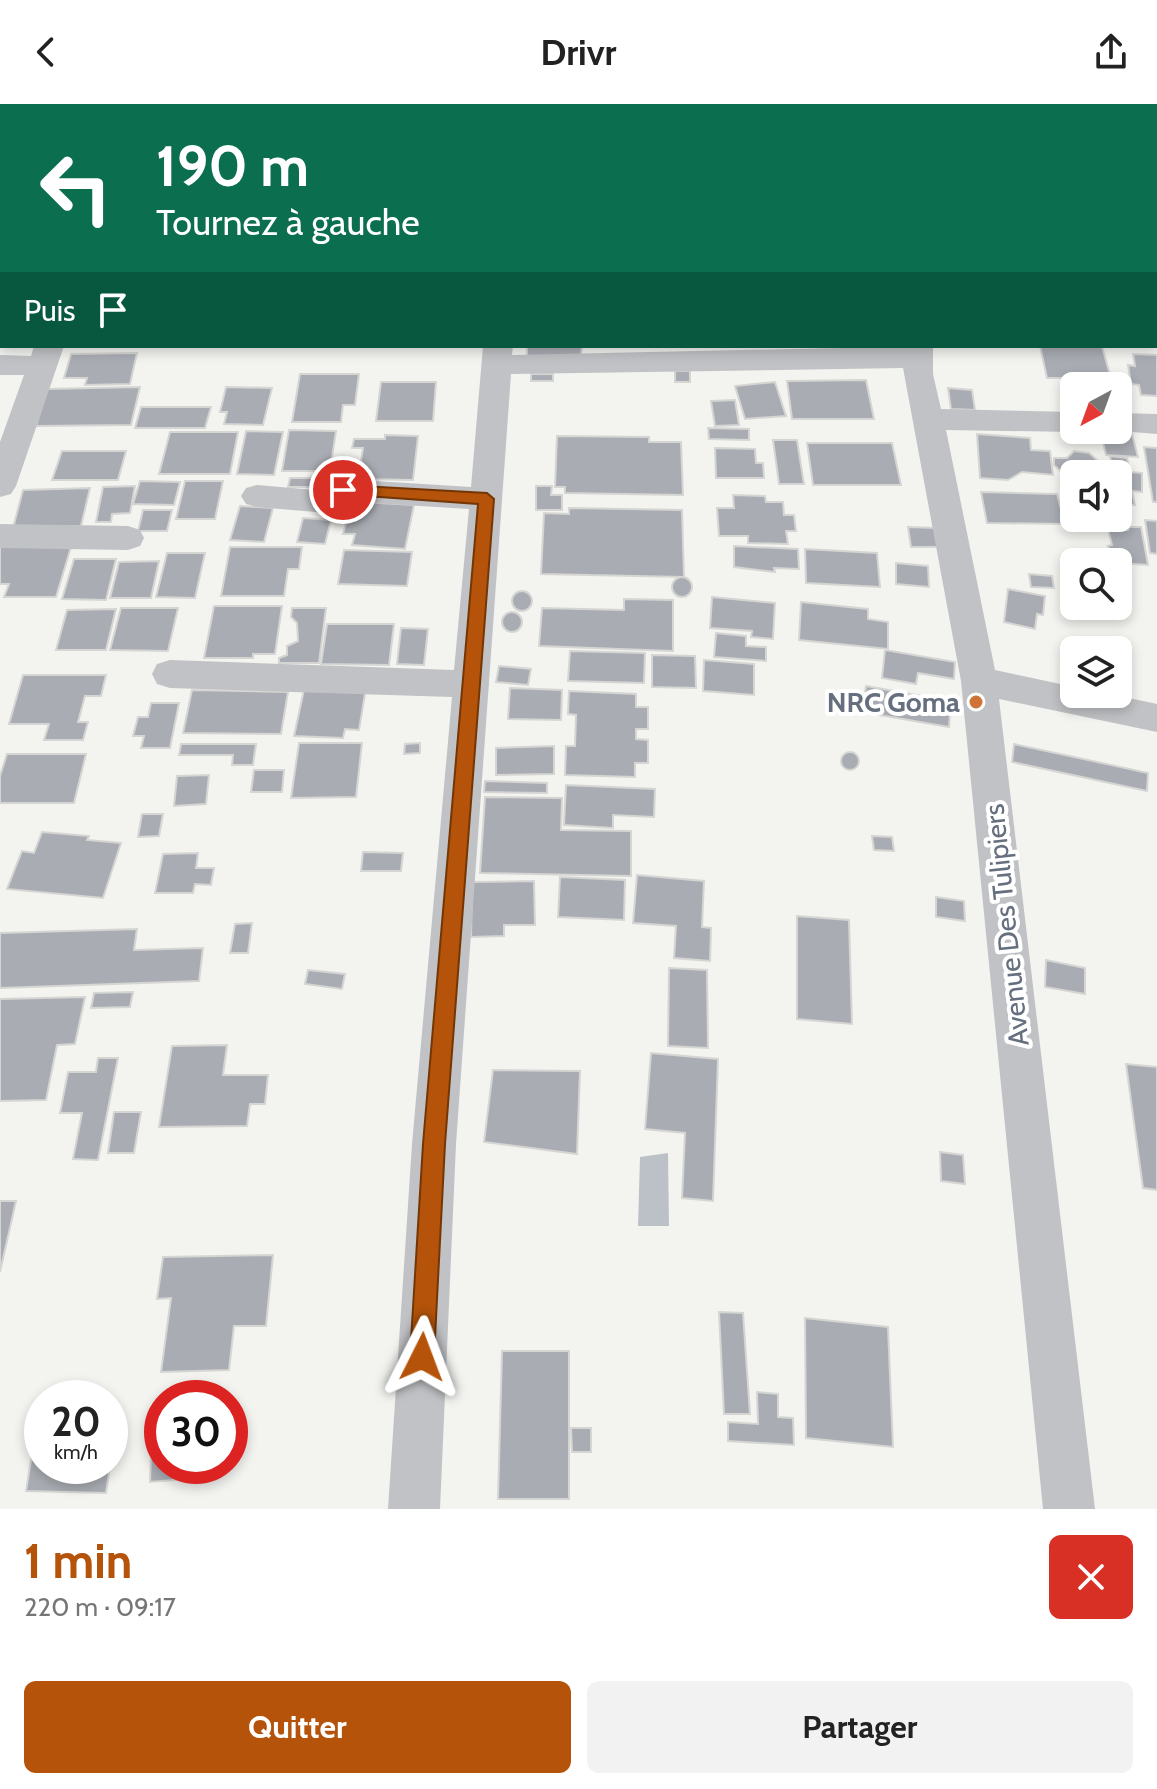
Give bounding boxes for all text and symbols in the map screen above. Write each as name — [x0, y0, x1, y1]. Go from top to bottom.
icon: back — [24, 30, 68, 74]
text: Drivr — [541, 30, 616, 74]
icon: share — [1089, 30, 1133, 74]
text: 190 m — [156, 132, 309, 200]
icon: left — [24, 136, 128, 240]
text: Tournez à gauche — [156, 200, 420, 244]
icon: arrive — [91, 288, 135, 332]
text: Puis — [24, 292, 75, 329]
north arrow — [1060, 372, 1132, 444]
map controls — [1060, 372, 1132, 708]
pin — [309, 456, 377, 524]
button: sound — [1060, 460, 1132, 532]
icon: arrive — [321, 468, 365, 512]
button: search — [1060, 548, 1132, 620]
button: layers — [1060, 636, 1132, 708]
place label: NRC Goma — [827, 685, 960, 719]
marker: NRC Goma — [967, 693, 985, 711]
street label: Avenue Des Tulipiers — [976, 802, 1036, 1048]
position arrow — [380, 1315, 464, 1399]
speed limit sign: 30 — [144, 1380, 248, 1484]
text: 20 — [51, 1397, 101, 1446]
text: km/h — [54, 1440, 98, 1464]
text: 1 min — [24, 1532, 132, 1590]
button: close — [1049, 1535, 1133, 1619]
text: 220 m · 09:17 — [24, 1591, 176, 1623]
button: Quitter — [24, 1681, 571, 1773]
button: Partager — [587, 1681, 1133, 1773]

